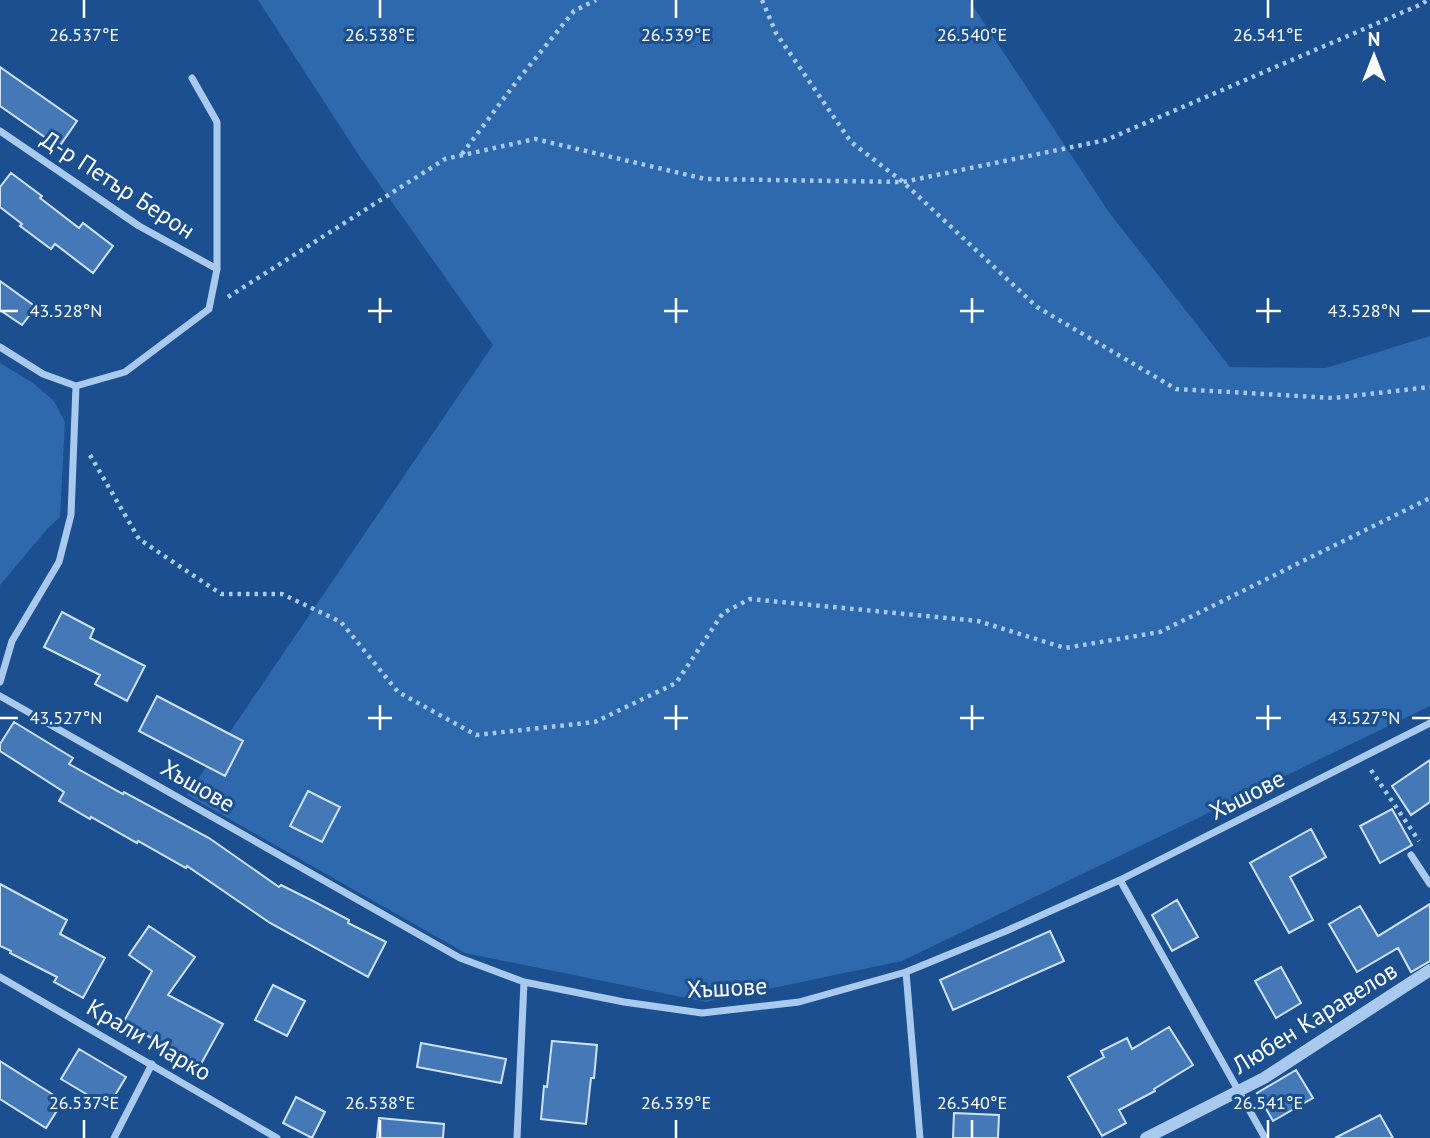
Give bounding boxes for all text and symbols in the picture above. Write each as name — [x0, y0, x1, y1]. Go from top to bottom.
north arrow — [1339, 21, 1409, 91]
text: 26.537°E — [49, 23, 119, 46]
text: 26.538°E — [345, 23, 415, 46]
text: 26.539°E — [641, 23, 711, 46]
text: 26.540°E — [937, 23, 1007, 46]
text: 26.541°E — [1233, 23, 1303, 46]
text: N — [1368, 27, 1380, 51]
street label: Д-р Петър Берон — [35, 123, 201, 246]
text: 43.528°N — [30, 299, 102, 322]
text: 43.528°N — [1328, 299, 1400, 322]
text: 43.527°N — [30, 706, 102, 729]
text: 43.527°N — [1328, 706, 1400, 729]
street label: Хъшове — [156, 752, 241, 819]
street label: Хъшове — [1204, 762, 1290, 827]
street label: Любен Каравелов — [1226, 954, 1403, 1081]
street label: Хъшове — [686, 970, 768, 1005]
street label: Крали Марко — [81, 991, 217, 1088]
text: 26.537°E — [49, 1091, 119, 1114]
text: 26.538°E — [345, 1091, 415, 1114]
text: 26.539°E — [641, 1091, 711, 1114]
text: 26.540°E — [937, 1091, 1007, 1114]
text: 26.541°E — [1233, 1091, 1303, 1114]

